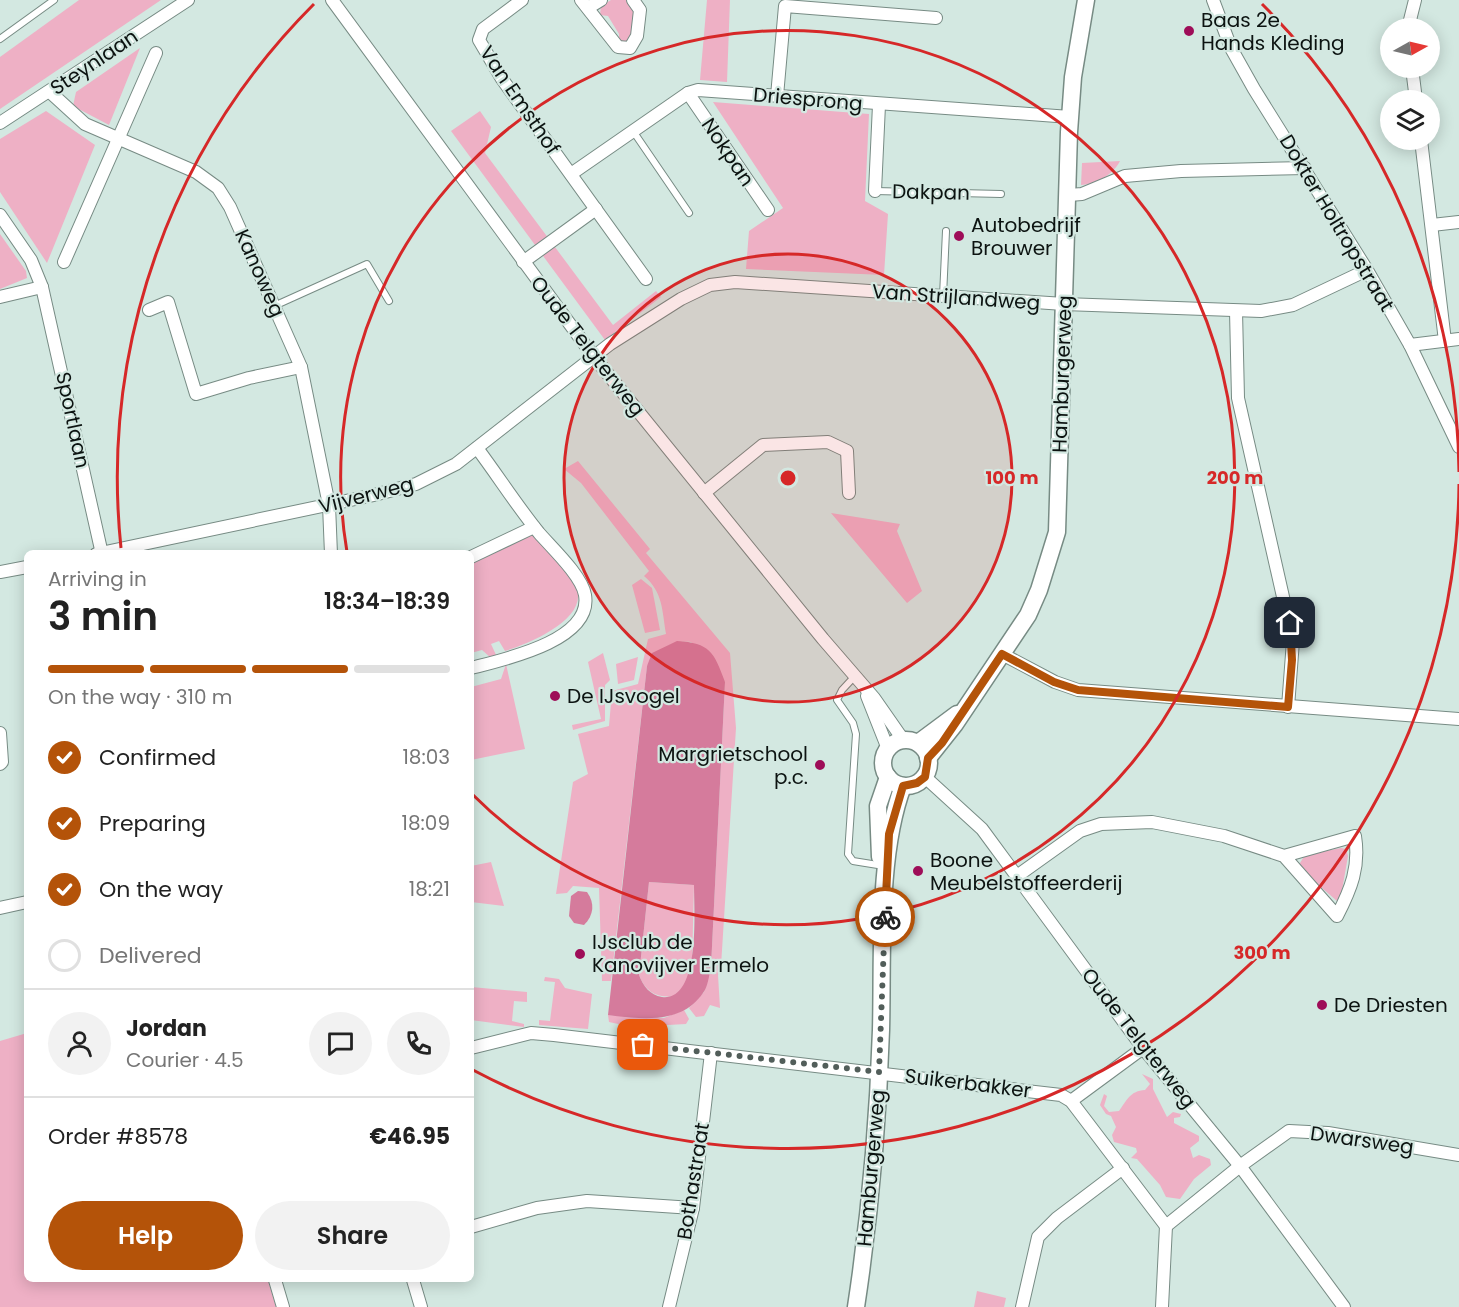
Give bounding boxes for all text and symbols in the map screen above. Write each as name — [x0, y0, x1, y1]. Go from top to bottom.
place label: Baas 2e Hands Kleding — [1201, 6, 1345, 57]
north arrow — [1380, 18, 1440, 78]
map controls — [1380, 18, 1440, 150]
street label: Steynlaan — [45, 22, 143, 102]
marker: Baas 2e Hands Kleding — [1182, 24, 1196, 38]
street label: Van Emsthof — [473, 40, 567, 160]
street label: Driesprong — [752, 80, 864, 118]
button: layers — [1380, 90, 1440, 150]
street label: Nokpan — [695, 112, 761, 192]
street label: Dokter Holtropstraat — [1273, 129, 1401, 317]
street label: Dakpan — [892, 177, 970, 207]
place label: Autobedrijf Brouwer — [971, 211, 1081, 262]
street label: Kanoweg — [228, 225, 292, 321]
marker: Autobedrijf Brouwer — [952, 229, 966, 243]
street label: Oude Telgterweg — [524, 270, 652, 422]
street label: Van Strijlandweg — [871, 277, 1041, 317]
street label: Hamburgerweg — [1045, 295, 1079, 453]
street label: Sportlaan — [49, 369, 97, 471]
text: 100 m — [985, 465, 1039, 490]
text: 200 m — [1207, 465, 1263, 490]
centre of rings — [778, 468, 798, 488]
street label: Vijverweg — [316, 470, 416, 520]
text: Arriving in — [48, 565, 147, 593]
text: 18:34–18:39 — [324, 586, 450, 617]
text: 3 min — [48, 589, 158, 644]
pin — [1264, 597, 1315, 648]
icon: home — [1273, 606, 1306, 639]
place label: De IJsvogel — [567, 682, 680, 710]
text: On the way · 310 m — [48, 683, 232, 711]
marker: De IJsvogel — [548, 689, 562, 703]
place label: Margrietschool p.c. — [658, 740, 808, 791]
icon: check — [48, 741, 81, 774]
text: Confirmed — [99, 742, 216, 773]
text: 18:03 — [402, 743, 450, 771]
marker: Margrietschool p.c. — [813, 758, 827, 772]
icon: check — [48, 807, 81, 840]
text: Preparing — [99, 808, 206, 839]
text: 18:09 — [402, 809, 450, 837]
place label: Boone Meubelstoffeerderij — [930, 846, 1122, 897]
marker: Boone Meubelstoffeerderij — [911, 864, 925, 878]
icon: check — [48, 873, 81, 906]
text: On the way — [99, 874, 223, 905]
text: 18:21 — [409, 875, 450, 903]
courier — [855, 887, 915, 947]
icon: bike — [869, 901, 902, 934]
place label: IJsclub de Kanovijver Ermelo — [592, 928, 769, 979]
text: Delivered — [99, 940, 202, 971]
text: 300 m — [1233, 940, 1291, 965]
marker: IJsclub de Kanovijver Ermelo — [573, 947, 587, 961]
street label: Oude Telgterweg — [1075, 962, 1203, 1114]
place label: De Driesten — [1334, 991, 1448, 1019]
marker: De Driesten — [1315, 998, 1329, 1012]
button: person — [48, 1012, 111, 1075]
button: chat — [309, 1012, 372, 1075]
button: phone — [387, 1012, 450, 1075]
text: Jordan — [126, 1013, 207, 1044]
pin — [617, 1019, 668, 1070]
icon: bag — [626, 1028, 659, 1061]
text: Courier · 4.5 — [126, 1046, 244, 1074]
street label: Suikerbakker — [903, 1061, 1033, 1105]
street label: Hamburgerweg — [850, 1088, 892, 1248]
street label: Dwarsweg — [1308, 1119, 1416, 1161]
street label: Bothastraat — [670, 1120, 716, 1242]
text: Order #8578 — [48, 1121, 188, 1152]
text: €46.95 — [370, 1121, 450, 1152]
button: Help — [48, 1201, 243, 1270]
button: Share — [255, 1201, 450, 1270]

